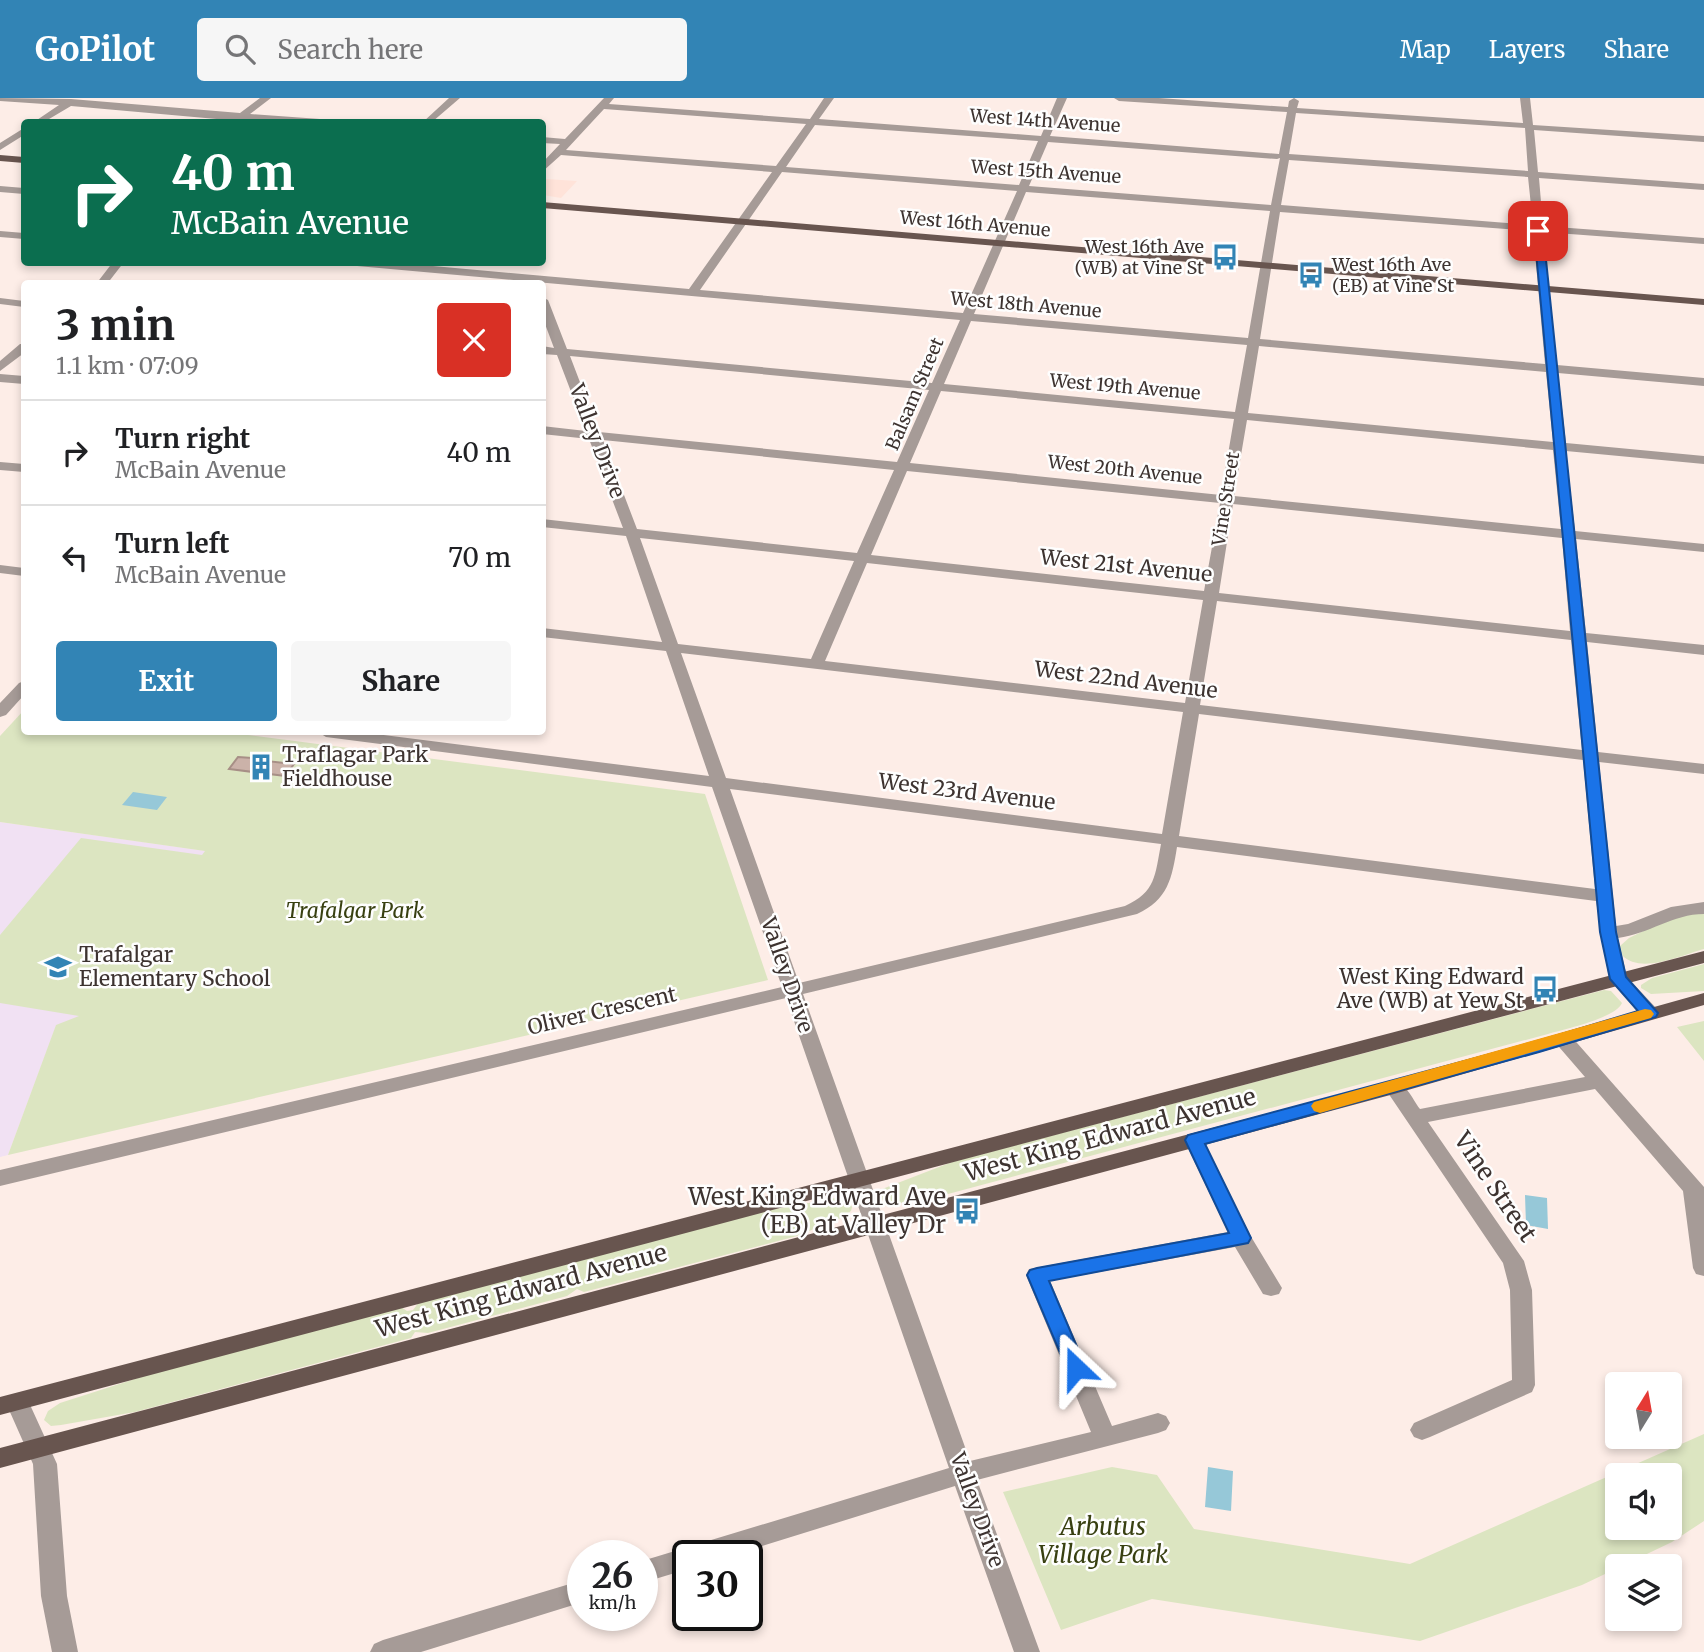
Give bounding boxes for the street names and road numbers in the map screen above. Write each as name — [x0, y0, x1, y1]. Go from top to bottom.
street label: West 14th Avenue — [968, 104, 1121, 137]
street label: West 15th Avenue — [969, 155, 1122, 188]
street label: West 16th Avenue — [898, 205, 1051, 242]
street label: West 18th Avenue — [949, 286, 1102, 323]
street label: Balsam Street — [880, 334, 949, 454]
street label: West 19th Avenue — [1048, 368, 1201, 405]
street label: Valley Drive — [563, 379, 632, 502]
street label: West 20th Avenue — [1046, 450, 1203, 489]
street label: Vine Street — [1207, 450, 1244, 549]
street label: West 21st Avenue — [1038, 543, 1214, 588]
street label: West 22nd Avenue — [1032, 655, 1219, 704]
street label: West 23rd Avenue — [876, 767, 1057, 816]
street label: Valley Drive — [755, 913, 820, 1036]
street label: Oliver Crescent — [525, 980, 679, 1041]
street label: West King Edward Avenue — [960, 1081, 1259, 1189]
street label: Vine Street — [1447, 1125, 1544, 1248]
street label: West King Edward Avenue — [371, 1237, 670, 1345]
street label: Valley Drive — [944, 1448, 1011, 1571]

